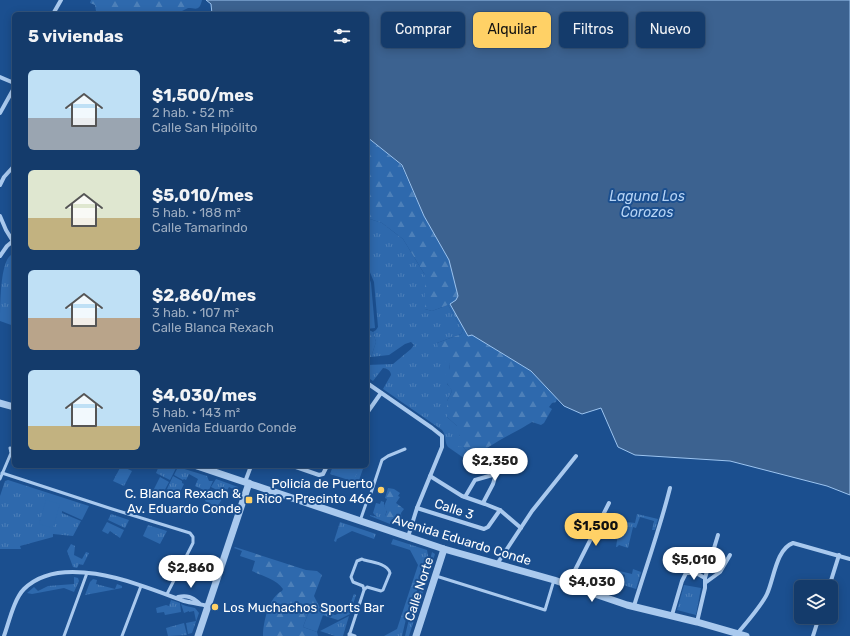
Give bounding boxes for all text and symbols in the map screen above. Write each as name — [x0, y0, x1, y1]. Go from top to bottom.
chip: Comprar — [381, 12, 465, 48]
chip: Alquilar — [473, 12, 551, 48]
chip: Filtros — [559, 12, 628, 48]
chip: Nuevo — [636, 12, 705, 48]
icon: filters — [331, 25, 353, 47]
text: 5 viviendas — [28, 26, 123, 46]
text: $1,500/mes — [152, 85, 254, 105]
icon: home — [60, 86, 108, 134]
text: 2 hab. · 52 m² — [152, 105, 234, 120]
text: Calle San Hipólito — [152, 120, 257, 135]
text: $5,010/mes — [152, 185, 253, 205]
icon: home — [60, 186, 108, 234]
water label: Laguna Los Corozos — [609, 188, 685, 221]
text: 5 hab. · 188 m² — [152, 205, 241, 220]
text: Calle Tamarindo — [152, 220, 248, 235]
text: $2,860/mes — [152, 285, 256, 305]
icon: home — [60, 286, 108, 334]
text: 3 hab. · 107 m² — [152, 305, 239, 320]
text: Calle Blanca Rexach — [152, 320, 274, 335]
text: $4,030/mes — [152, 385, 257, 405]
icon: home — [60, 386, 108, 434]
text: 5 hab. · 143 m² — [152, 405, 240, 420]
text: Avenida Eduardo Conde — [152, 420, 296, 435]
pin: $2,350 — [462, 448, 528, 482]
text: $2,350 — [472, 453, 518, 468]
place label: Policía de Puerto Rico - Precinto 466 — [256, 476, 373, 506]
marker: Policía de Puerto Rico - Precinto 466 — [376, 485, 386, 495]
place label: C. Blanca Rexach & Av. Eduardo Conde — [125, 486, 241, 516]
marker: C. Blanca Rexach & Av. Eduardo Conde — [244, 495, 254, 505]
street label: Calle 3 — [432, 496, 476, 522]
street label: Avenida Eduardo Conde — [391, 512, 533, 568]
pin: $1,500 — [563, 513, 629, 547]
text: $1,500 — [574, 518, 618, 533]
pin: $5,010 — [661, 547, 727, 581]
text: $5,010 — [672, 552, 716, 567]
pin: $2,860 — [158, 555, 224, 589]
street label: Calle Norte — [402, 555, 436, 623]
text: $2,860 — [168, 560, 214, 575]
pin: $4,030 — [559, 569, 625, 603]
text: $4,030 — [568, 574, 616, 589]
map controls — [794, 580, 838, 624]
button: layers — [794, 580, 838, 624]
place label: Los Muchachos Sports Bar — [223, 600, 384, 615]
marker: Los Muchachos Sports Bar — [210, 602, 220, 612]

